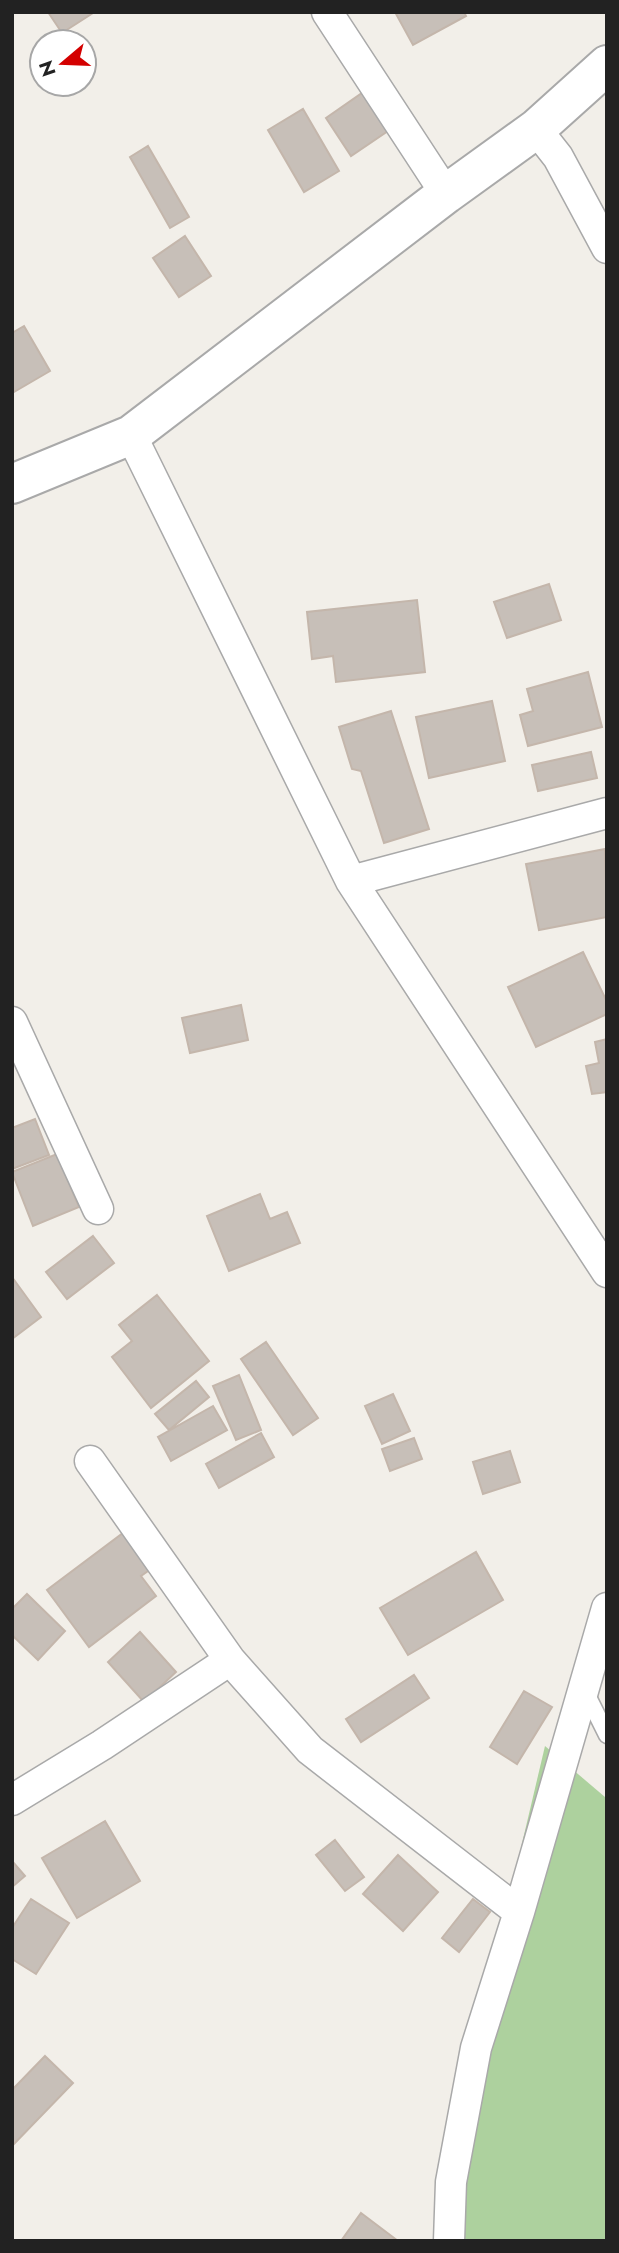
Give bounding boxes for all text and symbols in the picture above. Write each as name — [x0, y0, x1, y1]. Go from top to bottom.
north arrow — [28, 28, 98, 98]
text: N — [32, 57, 63, 80]

